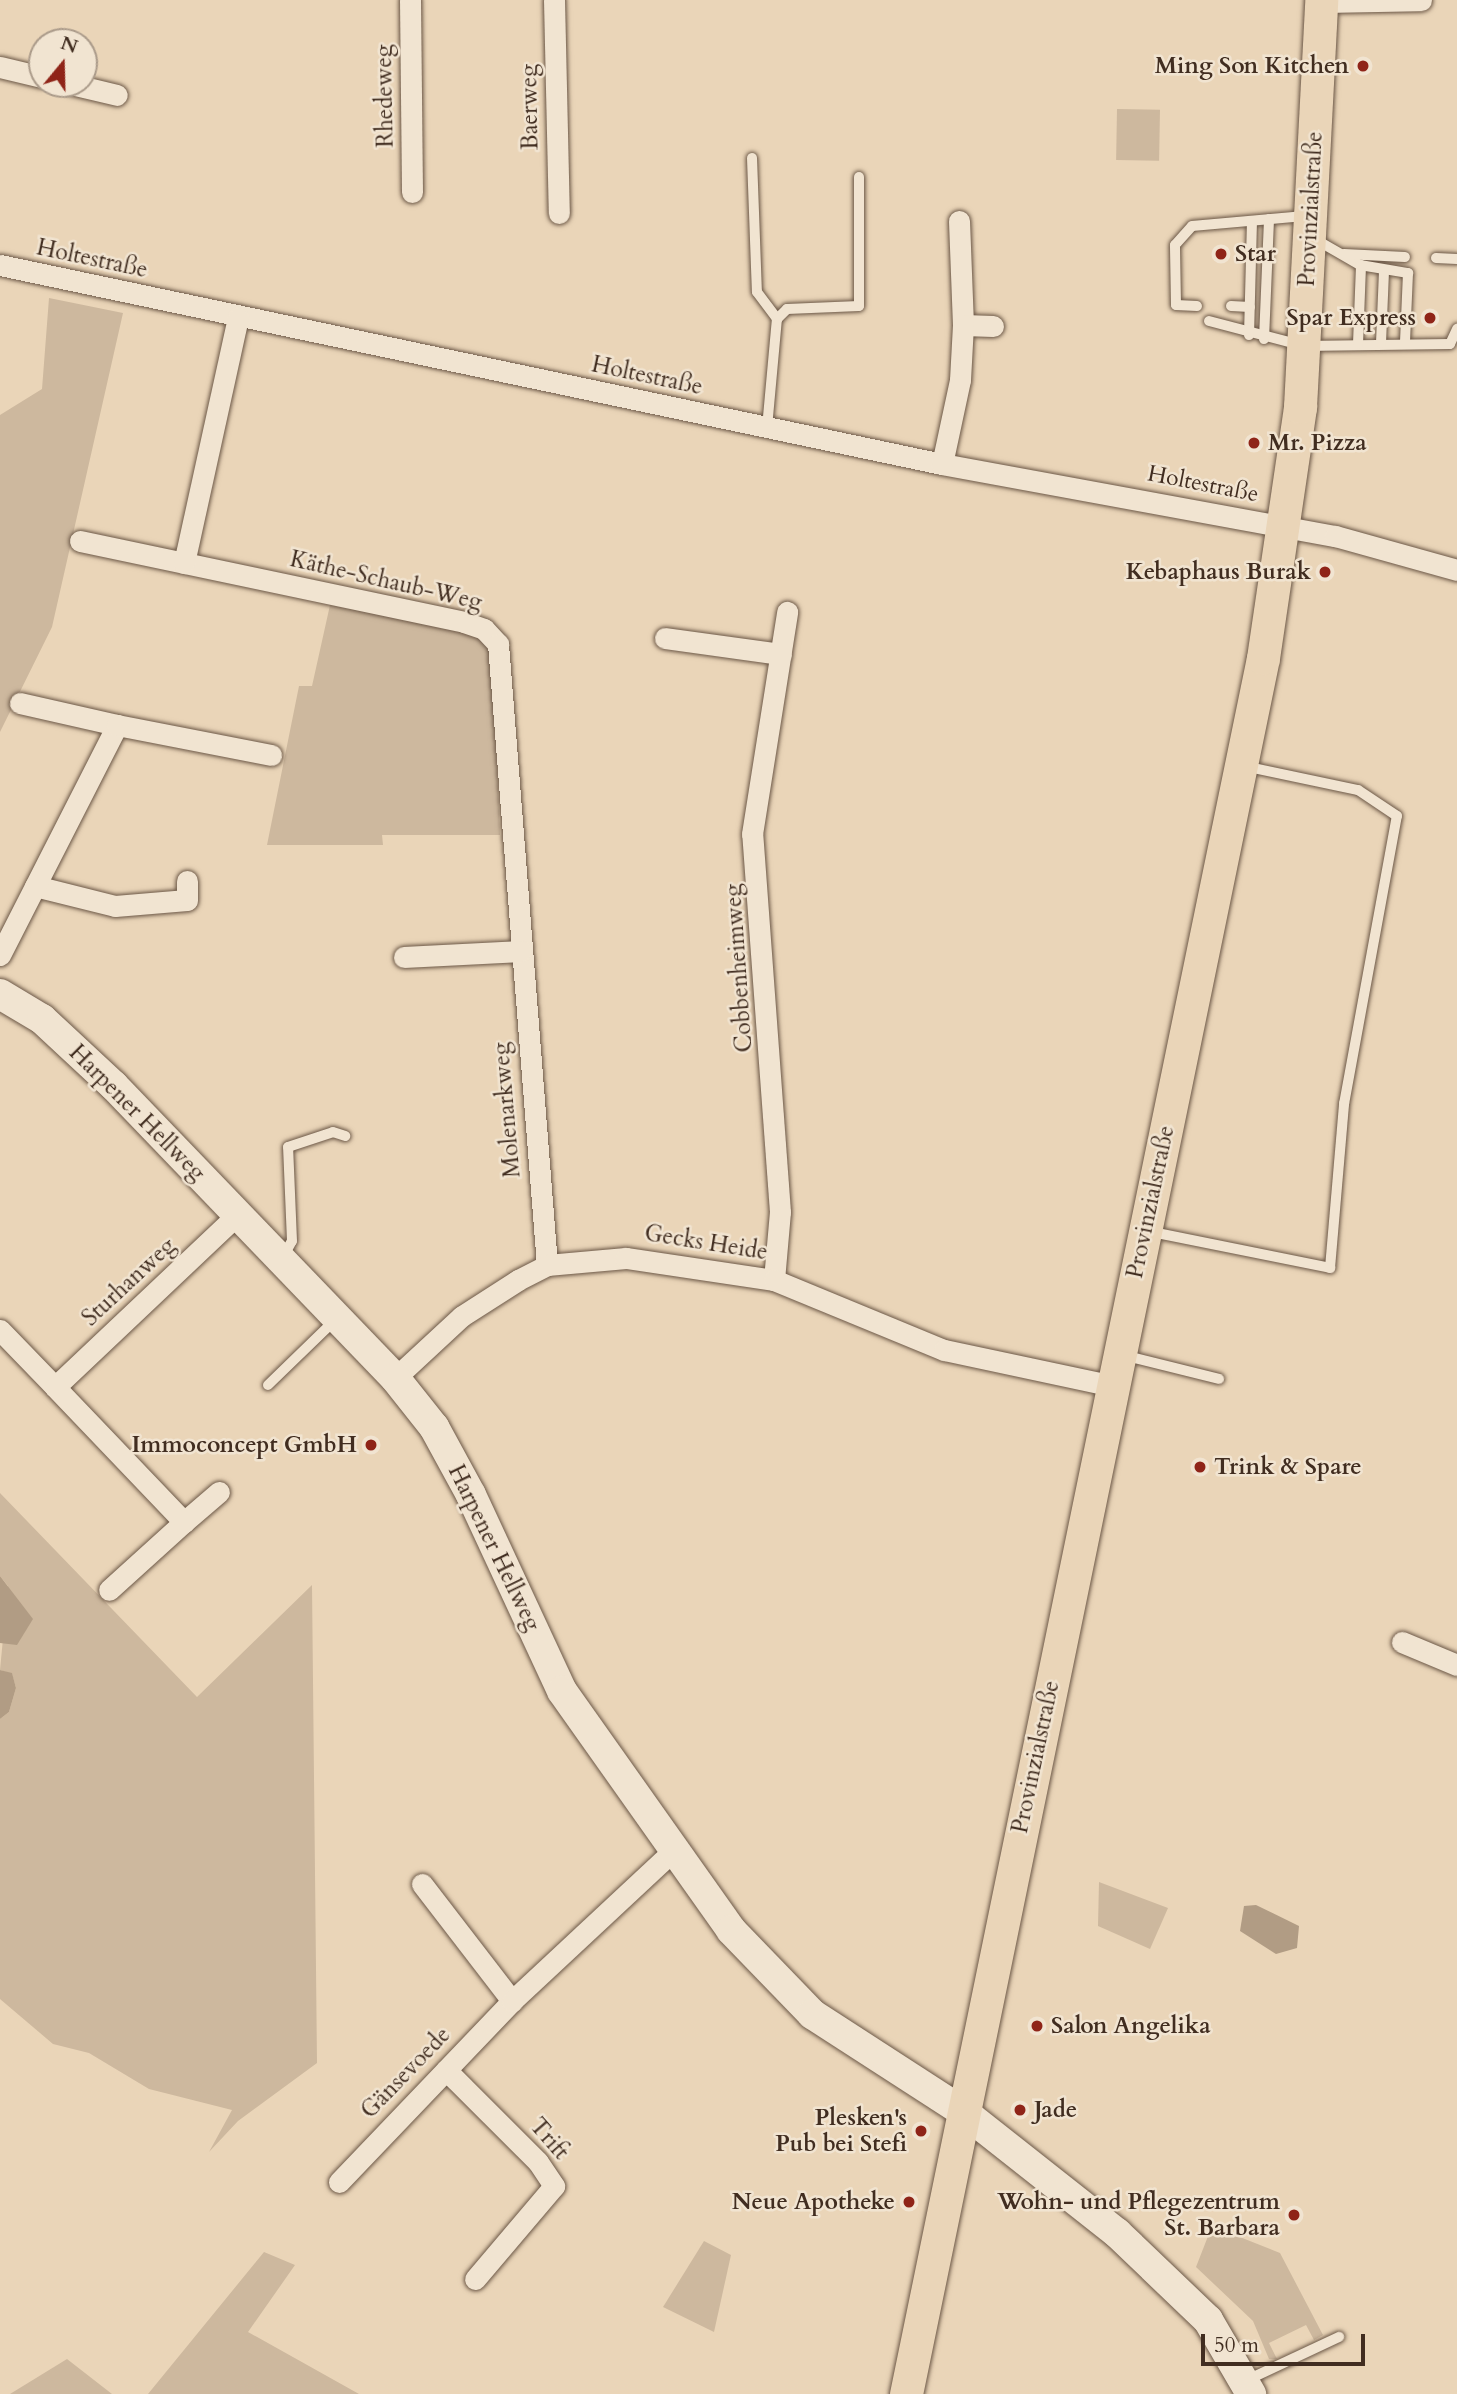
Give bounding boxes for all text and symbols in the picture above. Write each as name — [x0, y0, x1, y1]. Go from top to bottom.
north arrow — [28, 28, 98, 98]
text: N — [57, 30, 81, 60]
street label: Rhedeweg — [370, 44, 400, 148]
place label: Ming Son Kitchen — [1155, 52, 1349, 80]
marker: Ming Son Kitchen — [1355, 58, 1371, 74]
street label: Baerweg — [515, 64, 545, 150]
street label: Provinzialstraße — [1293, 131, 1329, 287]
street label: Holtestraße — [34, 234, 150, 284]
place label: Star — [1235, 240, 1276, 268]
marker: Star — [1213, 246, 1229, 262]
place label: Spar Express — [1287, 304, 1416, 332]
marker: Spar Express — [1422, 310, 1438, 326]
street label: Holtestraße — [589, 351, 705, 401]
place label: Mr. Pizza — [1268, 429, 1367, 457]
marker: Mr. Pizza — [1246, 435, 1262, 451]
street label: Holtestraße — [1145, 460, 1261, 508]
street label: Käthe-Schaub-Weg — [287, 545, 485, 617]
place label: Kebaphaus Burak — [1126, 558, 1311, 586]
marker: Kebaphaus Burak — [1317, 564, 1333, 580]
street label: Cobbenheimweg — [719, 883, 759, 1053]
street label: Harpener Hellweg — [63, 1039, 211, 1187]
street label: Molenarkweg — [487, 1041, 527, 1179]
street label: Provinzialstraße — [1121, 1123, 1181, 1281]
street label: Gecks Heide — [643, 1220, 769, 1266]
street label: Sturhanweg — [77, 1232, 181, 1332]
place label: Immoconcept GmbH — [131, 1431, 357, 1459]
marker: Immoconcept GmbH — [363, 1437, 379, 1453]
place label: Trink & Spare — [1214, 1453, 1362, 1481]
marker: Trink & Spare — [1192, 1459, 1208, 1475]
street label: Harpener Hellweg — [442, 1460, 546, 1636]
street label: Provinzialstraße — [1006, 1678, 1066, 1836]
place label: Salon Angelika — [1051, 2012, 1211, 2040]
marker: Salon Angelika — [1029, 2018, 1045, 2034]
street label: Gänsevoede — [356, 2021, 456, 2125]
place label: Jade — [1034, 2096, 1077, 2124]
marker: Jade — [1012, 2102, 1028, 2118]
place label: Plesken's Pub bei Stefi — [775, 2104, 907, 2158]
street label: Trift — [523, 2113, 575, 2165]
marker: Plesken's Pub bei Stefi — [913, 2123, 929, 2139]
place label: Neue Apotheke — [732, 2188, 895, 2216]
place label: Wohn- und Pflegezentrum St. Barbara — [997, 2188, 1280, 2242]
marker: Neue Apotheke — [901, 2194, 917, 2210]
marker: Wohn- und Pflegezentrum St. Barbara — [1286, 2207, 1302, 2223]
scale bar — [1205, 2320, 1370, 2364]
text: 50 m — [1214, 2331, 1259, 2360]

